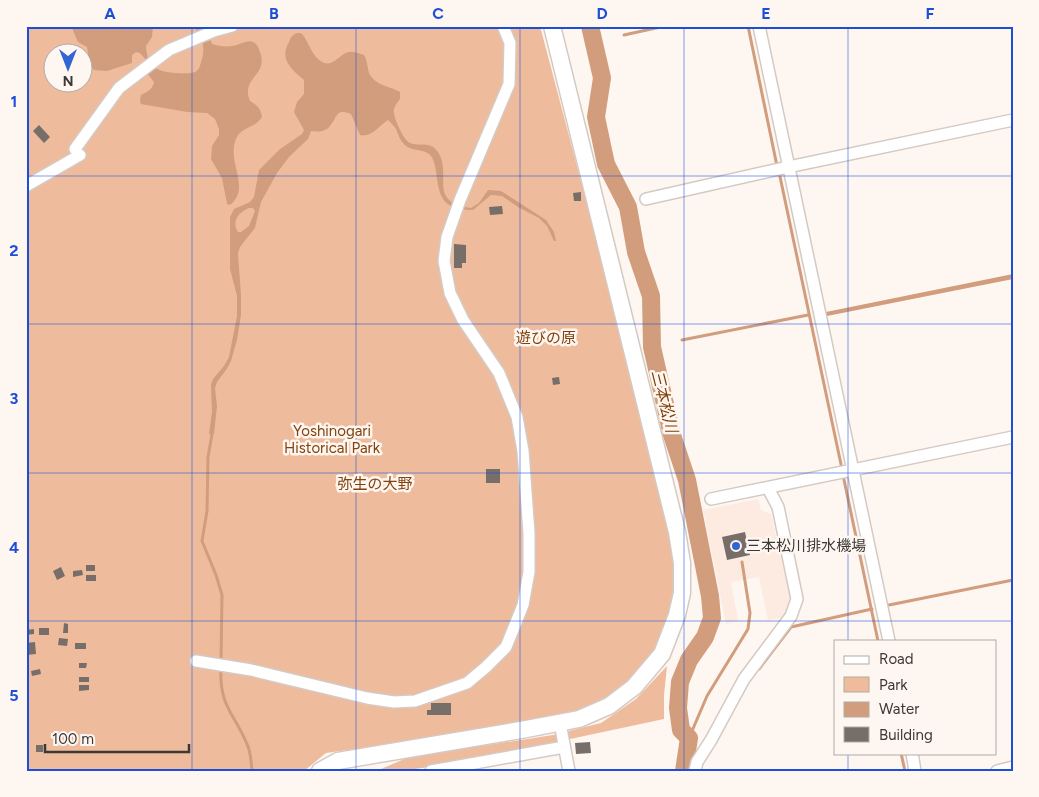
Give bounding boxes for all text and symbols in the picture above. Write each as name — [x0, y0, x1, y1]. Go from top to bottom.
text: A — [104, 4, 116, 23]
text: B — [269, 4, 279, 23]
text: C — [432, 4, 444, 23]
text: D — [596, 4, 608, 23]
text: E — [761, 4, 771, 23]
text: F — [926, 4, 935, 23]
north arrow — [42, 42, 92, 92]
text: N — [63, 72, 73, 89]
text: 1 — [11, 92, 17, 111]
text: 2 — [9, 241, 19, 260]
park label: 遊びの原 — [516, 329, 576, 347]
water label: 三本松川 — [648, 368, 682, 436]
text: 3 — [10, 389, 19, 408]
park label: Yoshinogari Historical Park — [284, 422, 381, 457]
park label: 弥生の大野 — [337, 475, 413, 493]
place label: 三本松川排水機場 — [746, 537, 866, 555]
text: 4 — [9, 538, 19, 557]
marker: 三本松川排水機場 — [730, 540, 742, 552]
legend — [834, 640, 996, 754]
text: Road — [879, 650, 914, 668]
text: Park — [879, 676, 908, 694]
text: 5 — [9, 686, 19, 705]
text: Water — [879, 700, 919, 718]
scale bar — [45, 722, 189, 754]
text: Building — [879, 726, 933, 744]
text: 100 m — [52, 730, 94, 748]

